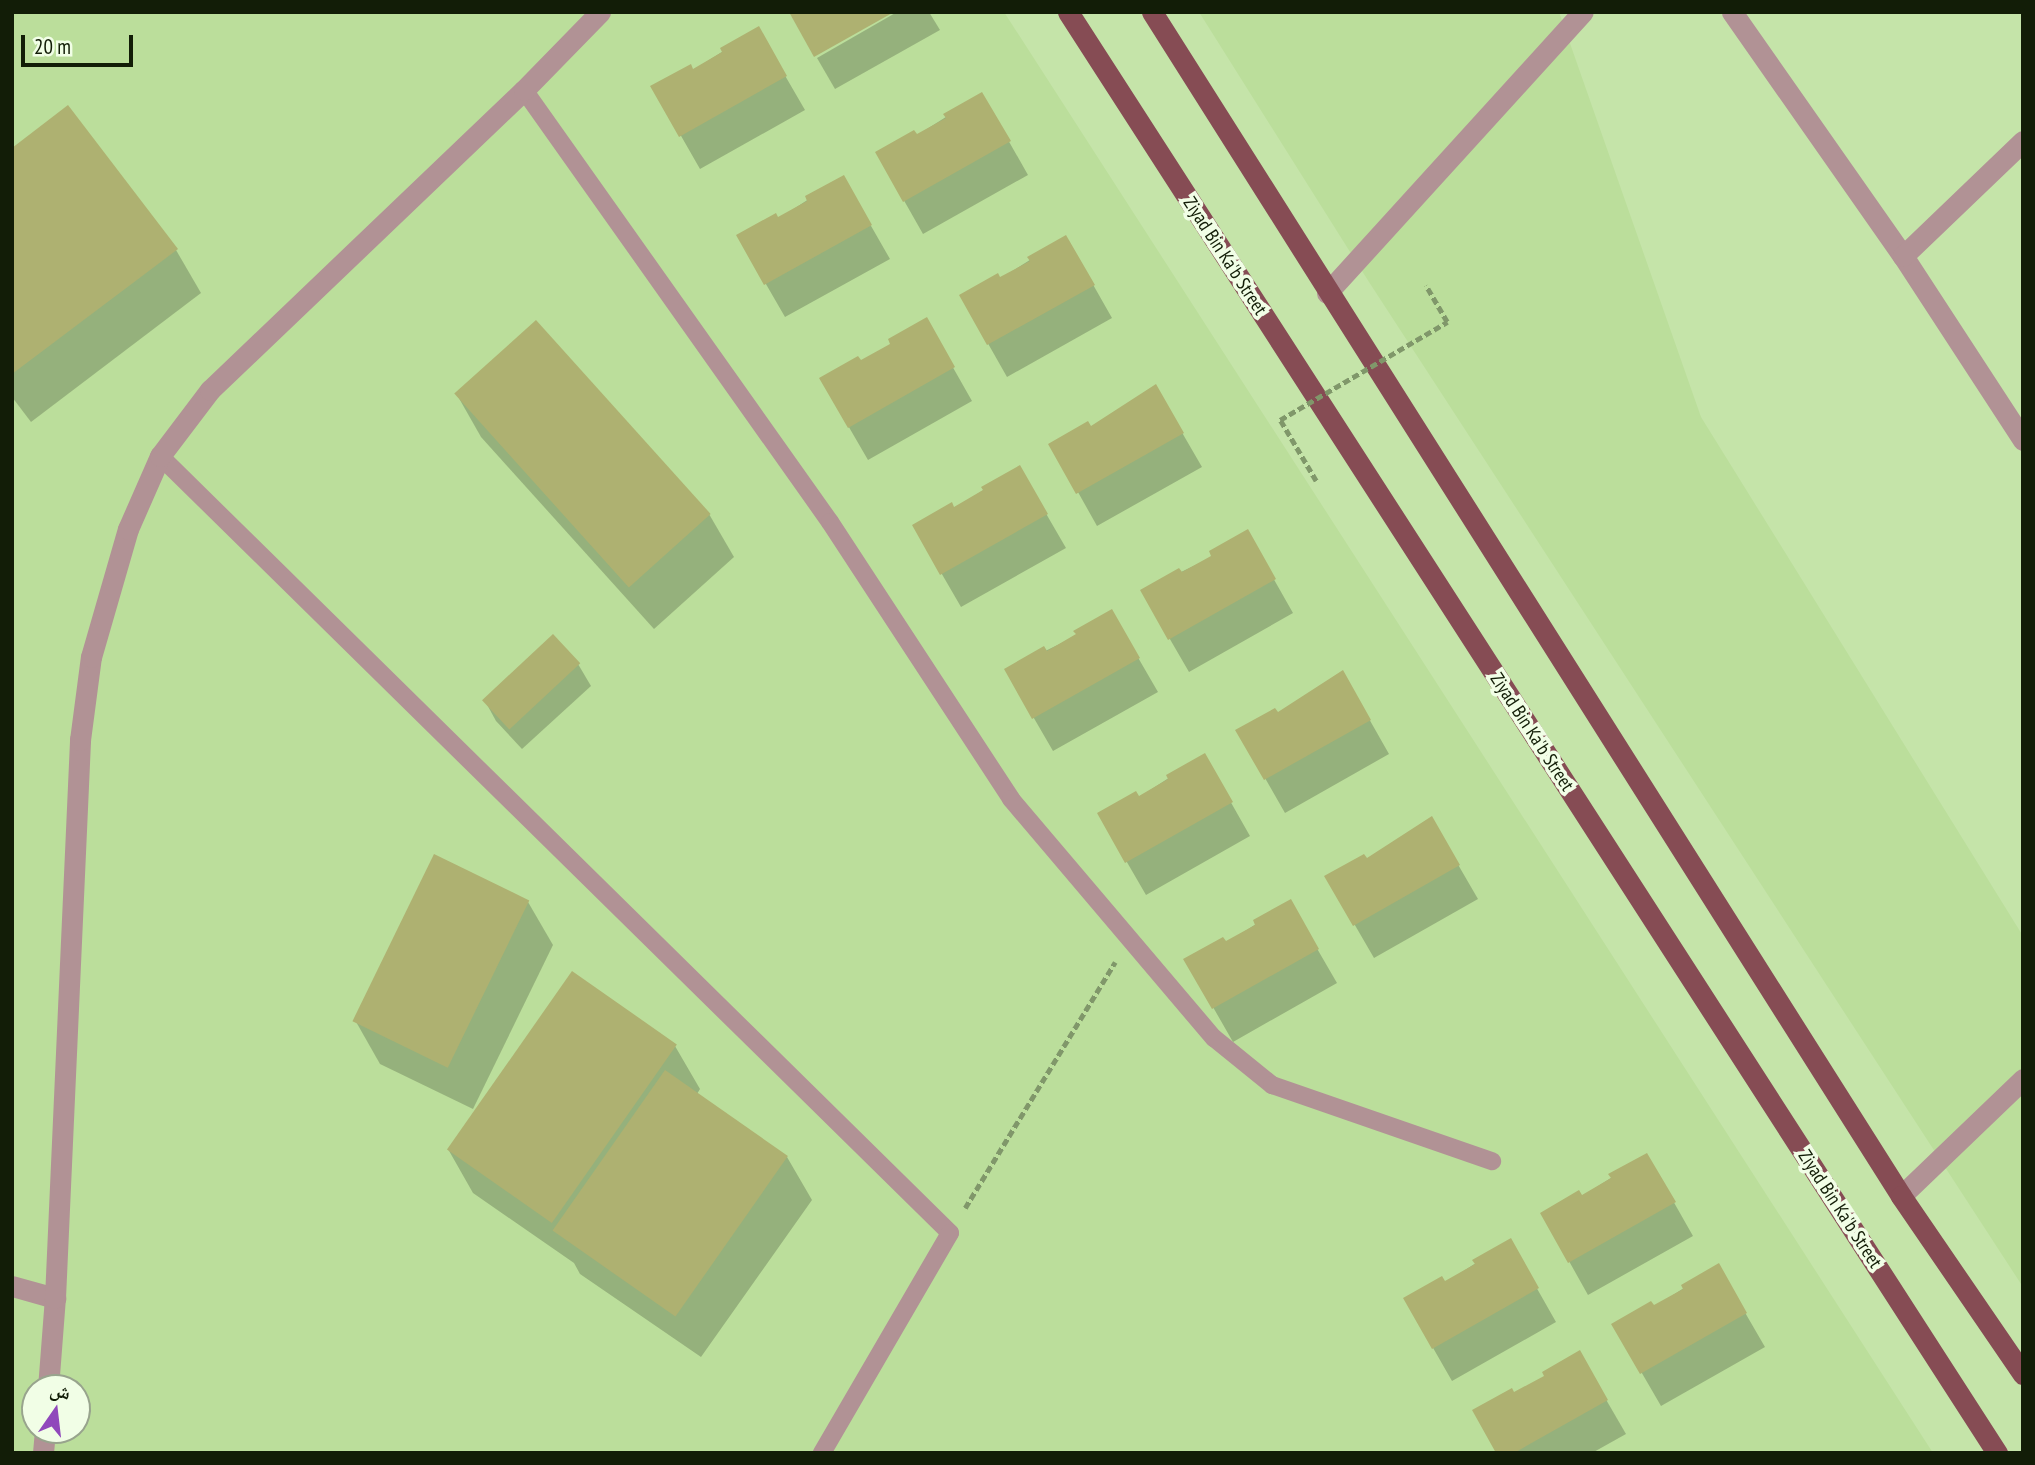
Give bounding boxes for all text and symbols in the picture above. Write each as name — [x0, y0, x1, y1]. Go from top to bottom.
scale bar — [24, 21, 136, 65]
text: 20 m — [34, 33, 71, 60]
street label: Ziyad Bin Ka'b Street — [1178, 193, 1272, 319]
street label: Ziyad Bin Ka'b Street — [1485, 669, 1579, 795]
street label: Ziyad Bin Ka'b Street — [1793, 1146, 1887, 1272]
north arrow — [21, 1374, 91, 1444]
text: ش — [48, 1376, 73, 1405]

